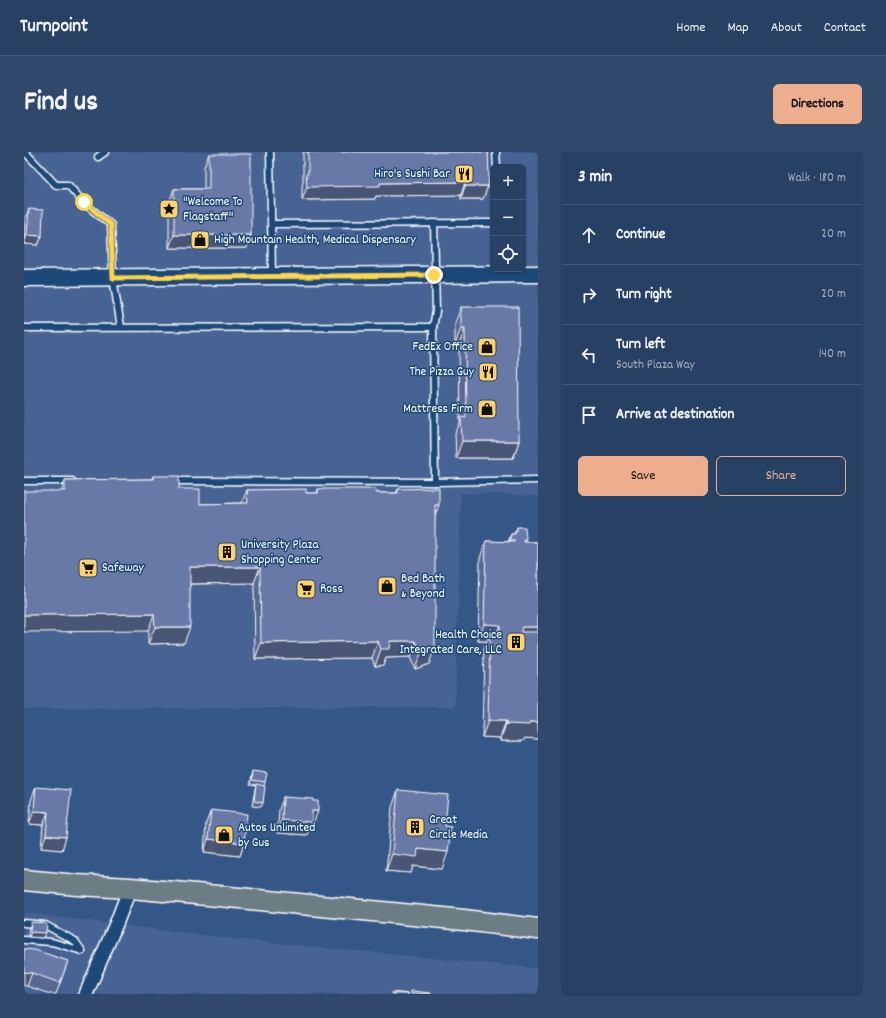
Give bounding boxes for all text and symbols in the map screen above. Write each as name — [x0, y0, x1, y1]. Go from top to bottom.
text: Turnpoint — [20, 14, 88, 41]
text: Home — [676, 18, 705, 38]
text: Map — [727, 18, 749, 38]
text: About — [771, 18, 802, 38]
text: Contact — [824, 18, 866, 38]
text: Find us — [24, 84, 98, 124]
button: Directions — [773, 84, 862, 124]
restaurant icon: Hiro's Sushi Bar — [453, 163, 475, 185]
map controls — [490, 164, 526, 272]
button: + — [490, 164, 526, 200]
place label: Hiro's Sushi Bar — [374, 165, 450, 184]
text: 3 min — [578, 166, 612, 190]
text: Walk · 180 m — [788, 169, 846, 188]
route start — [75, 193, 93, 211]
place label: "Welcome To Flagstaff" — [183, 193, 243, 227]
place icon: "Welcome To Flagstaff" — [158, 198, 180, 220]
button: − — [490, 200, 526, 236]
icon: ahead — [578, 224, 600, 246]
text: Continue — [616, 224, 665, 246]
text: 20 m — [821, 225, 846, 244]
shop icon: High Mountain Health, Medical Dispensary — [189, 229, 211, 251]
place label: High Mountain Health, Medical Dispensary — [214, 231, 417, 250]
button: locate — [490, 236, 526, 272]
route end — [425, 266, 443, 284]
icon: right — [578, 284, 600, 306]
text: Turn right — [616, 284, 672, 306]
text: 20 m — [821, 285, 846, 304]
text: Turn left — [616, 334, 665, 356]
shop icon: FedEx Office — [476, 336, 498, 358]
place label: FedEx Office — [412, 338, 473, 357]
icon: left — [578, 344, 600, 366]
text: 140 m — [819, 345, 846, 364]
text: South Plaza Way — [616, 356, 695, 375]
restaurant icon: The Pizza Guy — [477, 361, 499, 383]
place label: The Pizza Guy — [409, 363, 475, 382]
shop icon: Mattress Firm — [476, 398, 498, 420]
place label: Mattress Firm — [403, 400, 473, 419]
icon: arrive — [578, 404, 600, 426]
text: Arrive at destination — [616, 404, 734, 426]
button: Save — [578, 456, 708, 496]
button: Share — [716, 456, 846, 496]
place label: University Plaza Shopping Center — [241, 536, 321, 570]
building icon: University Plaza Shopping Center — [216, 541, 238, 563]
supermarket icon: Safeway — [77, 557, 99, 579]
place label: Safeway — [102, 559, 145, 578]
place label: Bed Bath & Beyond — [401, 570, 445, 604]
shop icon: Bed Bath & Beyond — [376, 575, 398, 597]
supermarket icon: Ross — [295, 578, 317, 600]
place label: Ross — [320, 580, 343, 599]
place label: Health Choice Integrated Care, LLC — [400, 626, 503, 660]
building icon: Health Choice Integrated Care, LLC — [505, 631, 527, 653]
place label: Great Circle Media — [429, 811, 488, 845]
building icon: Great Circle Media — [404, 816, 426, 838]
place label: Autos Unlimited by Gus — [238, 819, 315, 853]
shop icon: Autos Unlimited by Gus — [213, 824, 235, 846]

